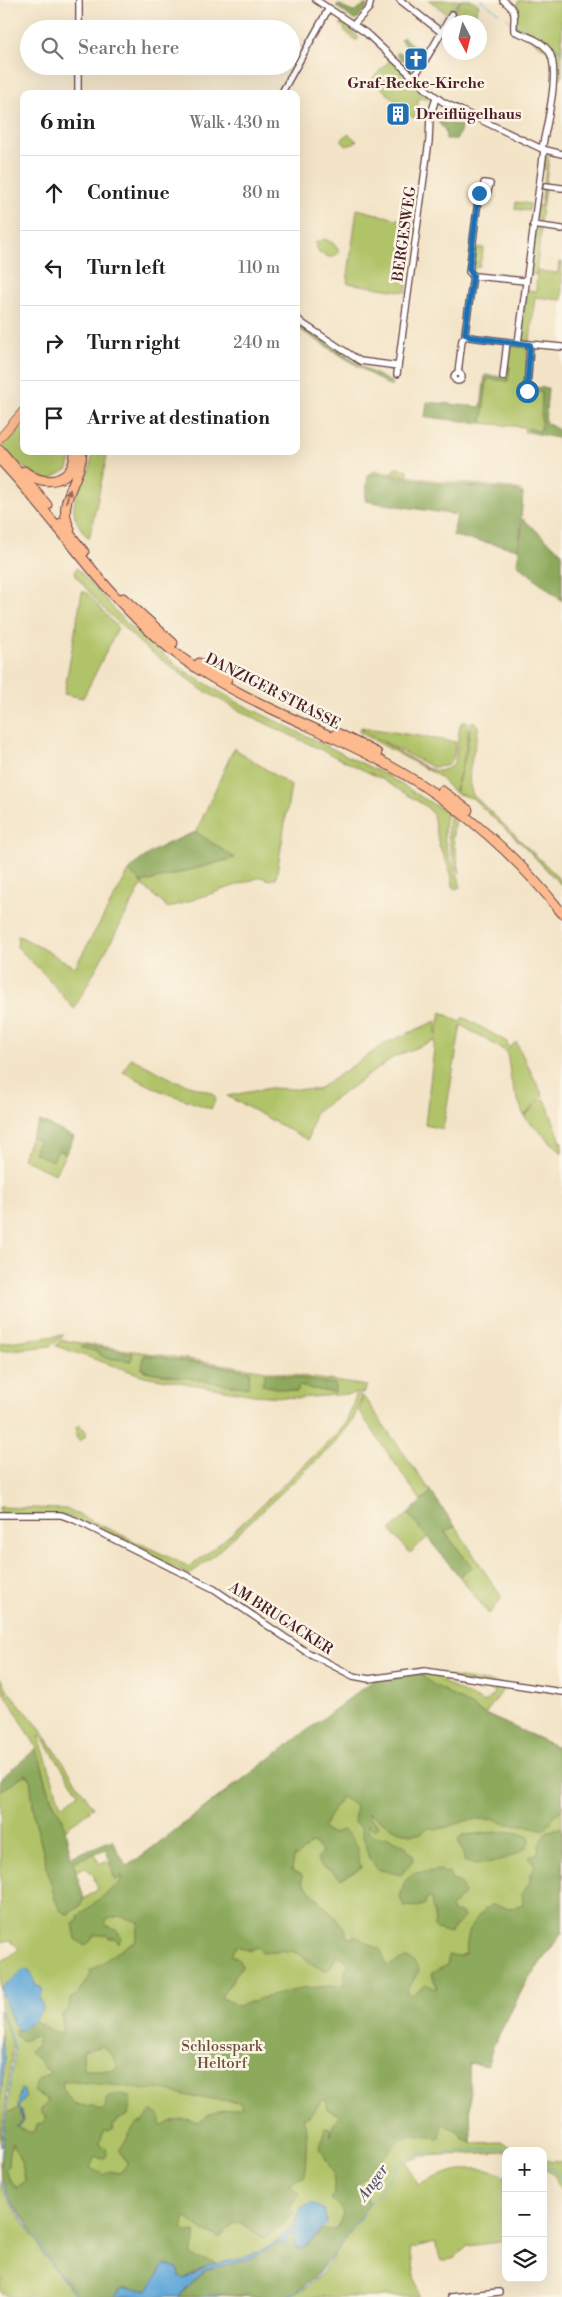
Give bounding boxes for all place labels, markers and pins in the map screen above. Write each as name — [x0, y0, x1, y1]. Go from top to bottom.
church icon: Graf-Recke-Kirche — [403, 46, 429, 72]
place label: Graf-Recke-Kirche — [347, 74, 485, 93]
building icon: Dreiflügelhaus — [385, 101, 411, 127]
place label: Dreiflügelhaus — [416, 105, 521, 124]

